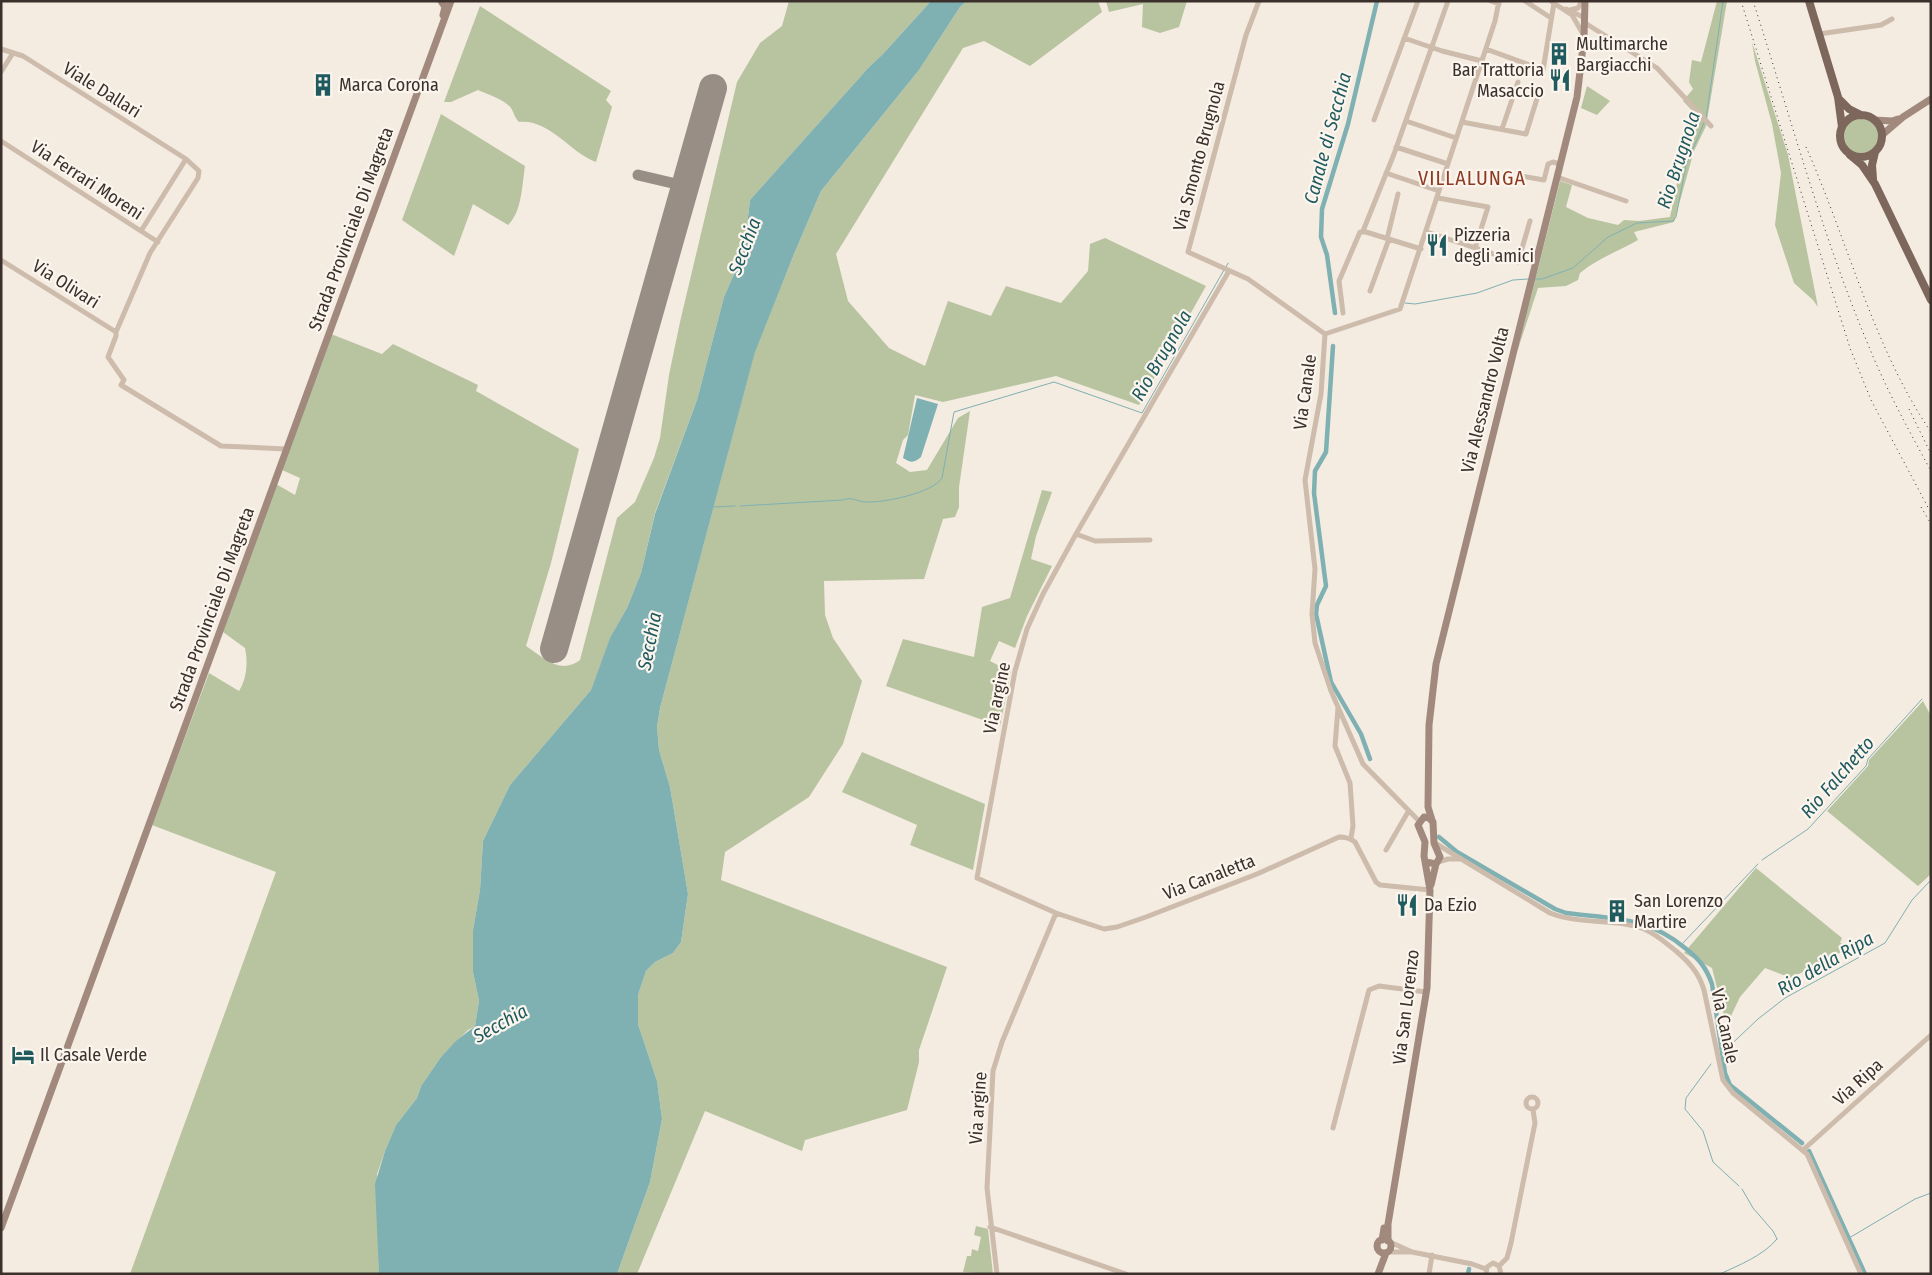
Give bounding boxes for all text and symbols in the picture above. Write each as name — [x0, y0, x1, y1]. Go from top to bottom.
place label: Multimarche Bargiacchi — [1576, 33, 1668, 76]
building icon: Multimarche Bargiacchi — [1546, 41, 1572, 67]
street label: Viale Dallari — [59, 57, 145, 123]
place label: Bar Trattoria Masaccio — [1452, 59, 1544, 102]
restaurant icon: Bar Trattoria Masaccio — [1547, 67, 1573, 93]
water label: Canale di Secchia — [1299, 70, 1356, 206]
building icon: Marca Corona — [310, 72, 336, 98]
place label: Marca Corona — [339, 74, 439, 96]
street label: Via Smonto Brugnola — [1168, 79, 1230, 233]
water label: Rio Brugnola — [1652, 109, 1705, 212]
street label: Strada Provinciale Di Magreta — [304, 124, 398, 334]
street label: Via Ferrari Moreni — [27, 135, 147, 225]
district label: VILLALUNGA — [1418, 166, 1526, 190]
water label: Secchia — [723, 215, 766, 279]
place label: Pizzeria degli amici — [1454, 224, 1534, 267]
restaurant icon: Pizzeria degli amici — [1424, 232, 1450, 258]
street label: Via Olivari — [28, 255, 104, 313]
water label: Rio Brugnola — [1126, 306, 1197, 405]
street label: Via Alessandro Volta — [1456, 325, 1514, 475]
street label: Via Canale — [1289, 353, 1321, 431]
street label: Strada Provinciale Di Magreta — [165, 504, 259, 714]
water label: Secchia — [632, 610, 666, 673]
street label: Via argine — [979, 660, 1015, 736]
water label: Rio Falchetto — [1796, 732, 1879, 823]
street label: Via Canaletta — [1160, 849, 1258, 905]
place label: San Lorenzo Martire — [1634, 890, 1723, 933]
restaurant icon: Da Ezio — [1394, 892, 1420, 918]
place label: Da Ezio — [1424, 894, 1477, 916]
building icon: San Lorenzo Martire — [1604, 898, 1630, 924]
water label: Rio della Ripa — [1773, 927, 1878, 1000]
street label: Via San Lorenzo — [1388, 948, 1424, 1066]
street label: Via Canale — [1706, 986, 1744, 1066]
water label: Secchia — [468, 999, 531, 1048]
hotel icon: Il Casale Verde — [10, 1042, 36, 1068]
place label: Il Casale Verde — [40, 1044, 147, 1066]
street label: Via Ripa — [1829, 1054, 1888, 1110]
street label: Via argine — [964, 1071, 992, 1145]

